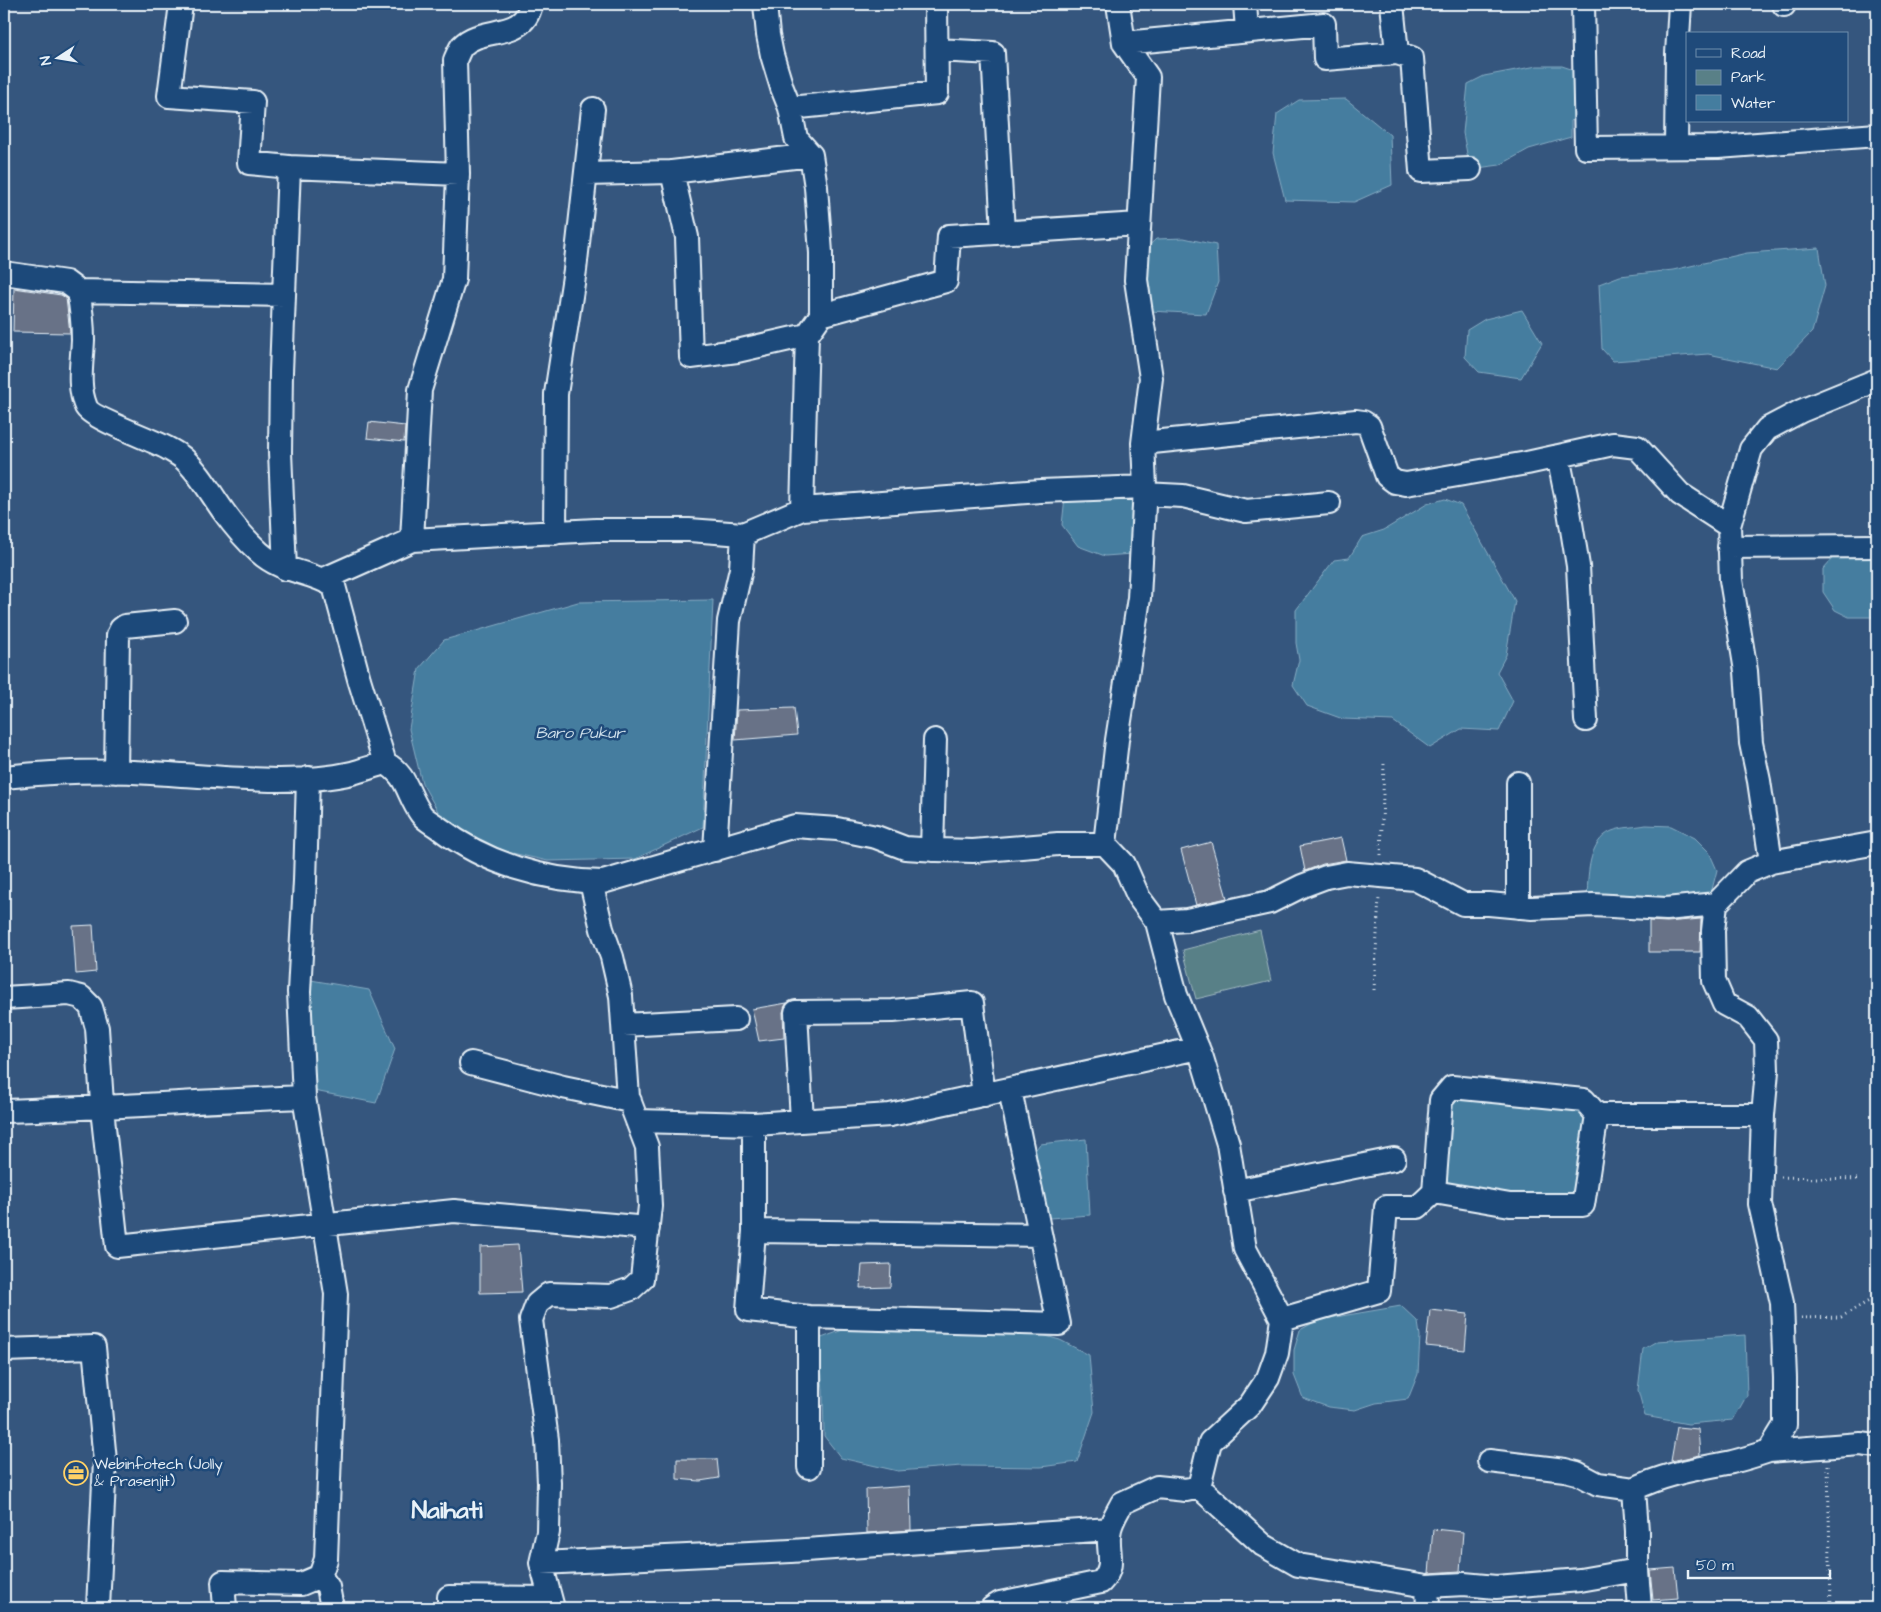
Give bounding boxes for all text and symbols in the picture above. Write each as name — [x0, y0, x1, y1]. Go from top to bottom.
north arrow — [32, 32, 82, 82]
legend — [1686, 32, 1848, 122]
text: Road — [1731, 43, 1766, 64]
text: N — [36, 54, 57, 67]
text: Park — [1731, 67, 1766, 88]
text: Water — [1731, 93, 1775, 114]
water label: Baro Pukur — [536, 722, 627, 744]
place label: Webinfotech (Jolly & Prasenjit) — [94, 1454, 223, 1492]
office icon: Webinfotech (Jolly & Prasenjit) — [63, 1460, 89, 1486]
district label: Naihati — [411, 1493, 483, 1528]
scale bar — [1688, 1547, 1831, 1579]
text: 50 m — [1696, 1555, 1734, 1576]

